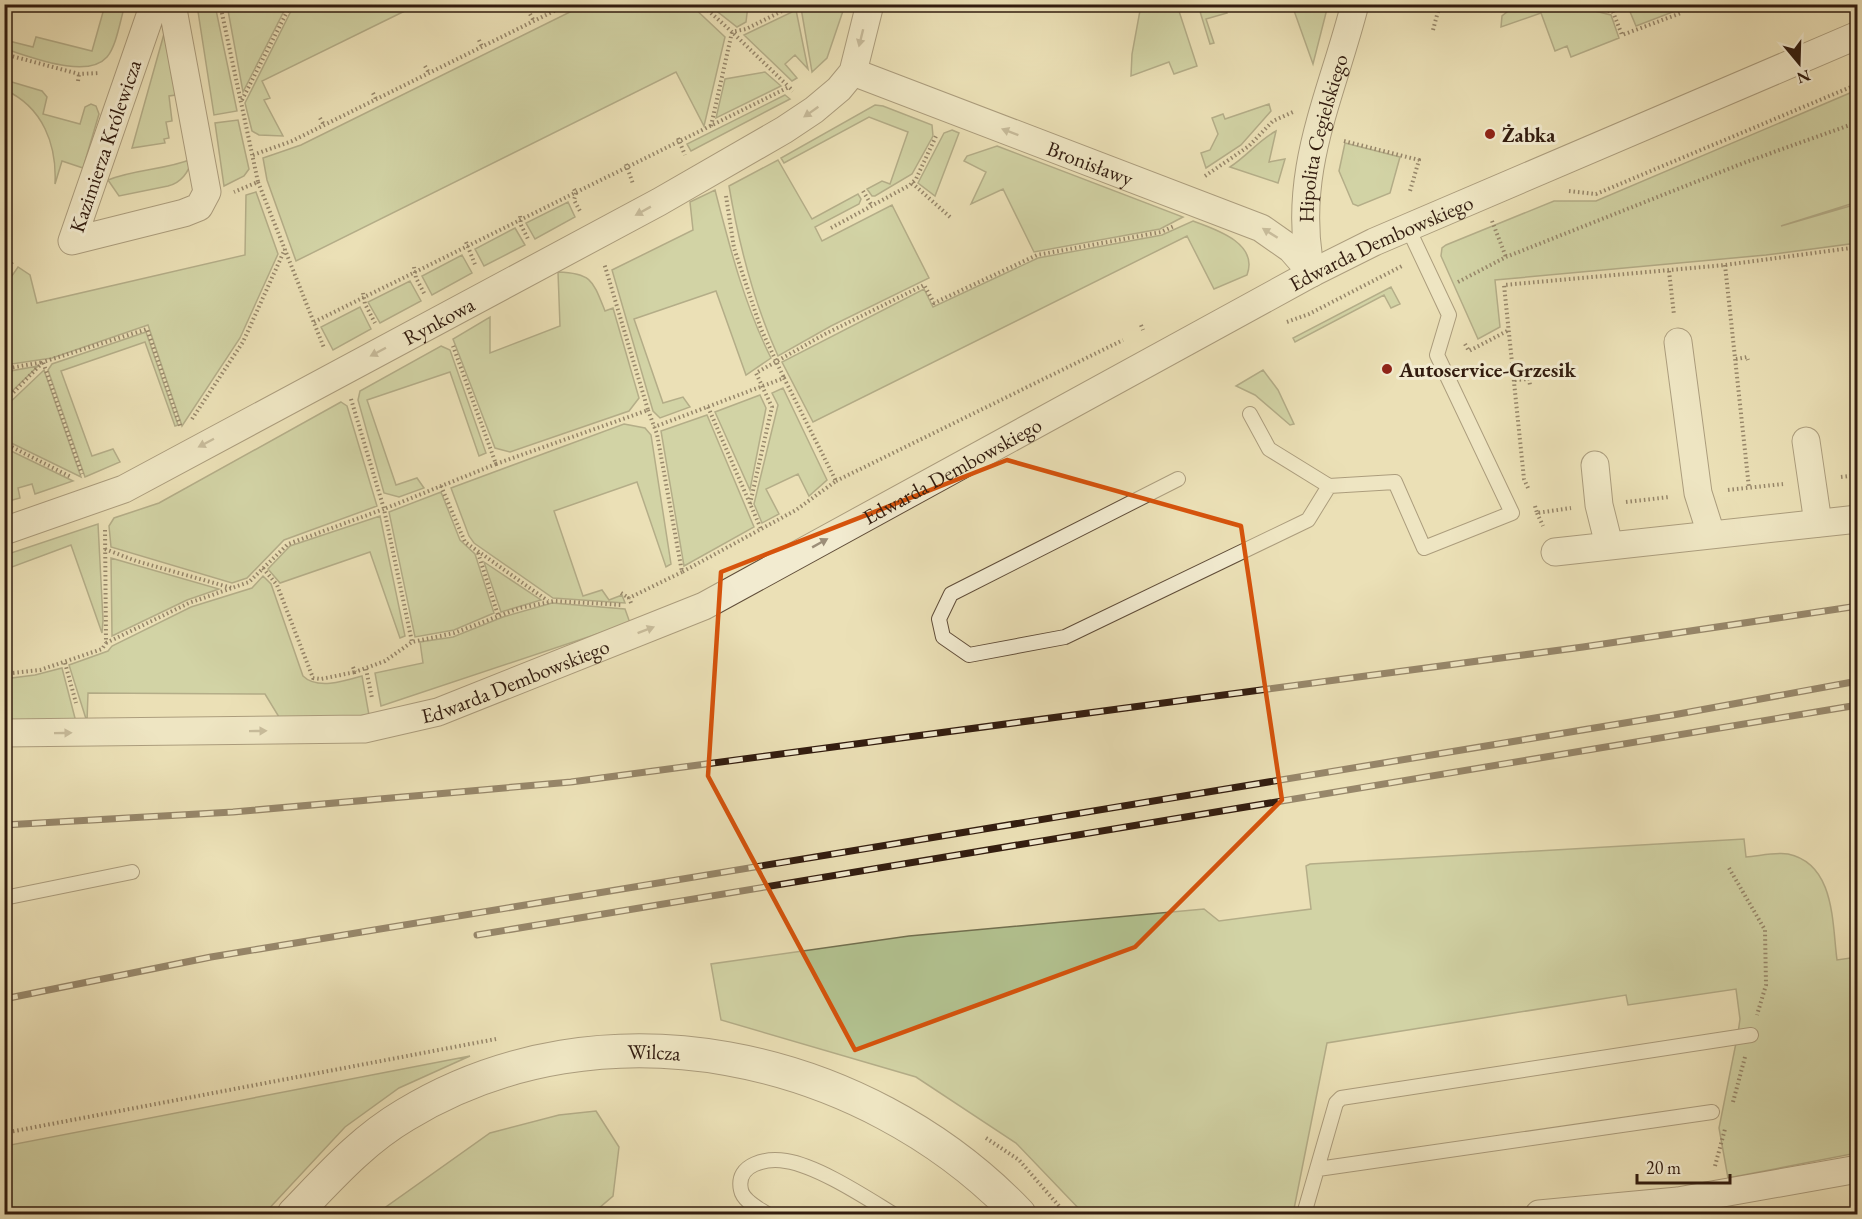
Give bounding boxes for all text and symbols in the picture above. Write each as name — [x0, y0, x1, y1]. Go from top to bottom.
one-way arrow — [856, 29, 866, 47]
north arrow — [1769, 33, 1829, 93]
street label: Hipolita Cegielskiego — [1292, 50, 1353, 223]
street label: Kazimierza Królewicza — [63, 55, 147, 236]
text: N — [1794, 65, 1813, 89]
one-way arrow — [803, 106, 819, 117]
place label: Żabka — [1502, 121, 1556, 148]
one-way arrow — [1001, 127, 1019, 137]
marker: Żabka — [1483, 127, 1497, 141]
street label: Bronisławy — [1043, 134, 1138, 192]
street label: Edwarda Dembowskiego — [1284, 188, 1477, 297]
one-way arrow — [634, 206, 651, 216]
one-way arrow — [1262, 228, 1278, 239]
street label: Rynkowa — [398, 290, 480, 351]
one-way arrow — [370, 347, 387, 357]
place label: Autoservice-Grzesik — [1398, 356, 1576, 383]
marker: Autoservice-Grzesik — [1380, 362, 1394, 376]
street label: Edwarda Dembowskiego — [858, 410, 1046, 530]
one-way arrow — [197, 438, 214, 448]
one-way arrow — [812, 538, 829, 548]
one-way arrow — [637, 625, 655, 635]
street label: Edwarda Dembowskiego — [418, 632, 613, 729]
one-way arrow — [248, 726, 267, 736]
one-way arrow — [53, 728, 72, 738]
street label: Wilcza — [627, 1037, 682, 1066]
scale bar — [1637, 1147, 1730, 1185]
text: 20 m — [1646, 1156, 1681, 1179]

